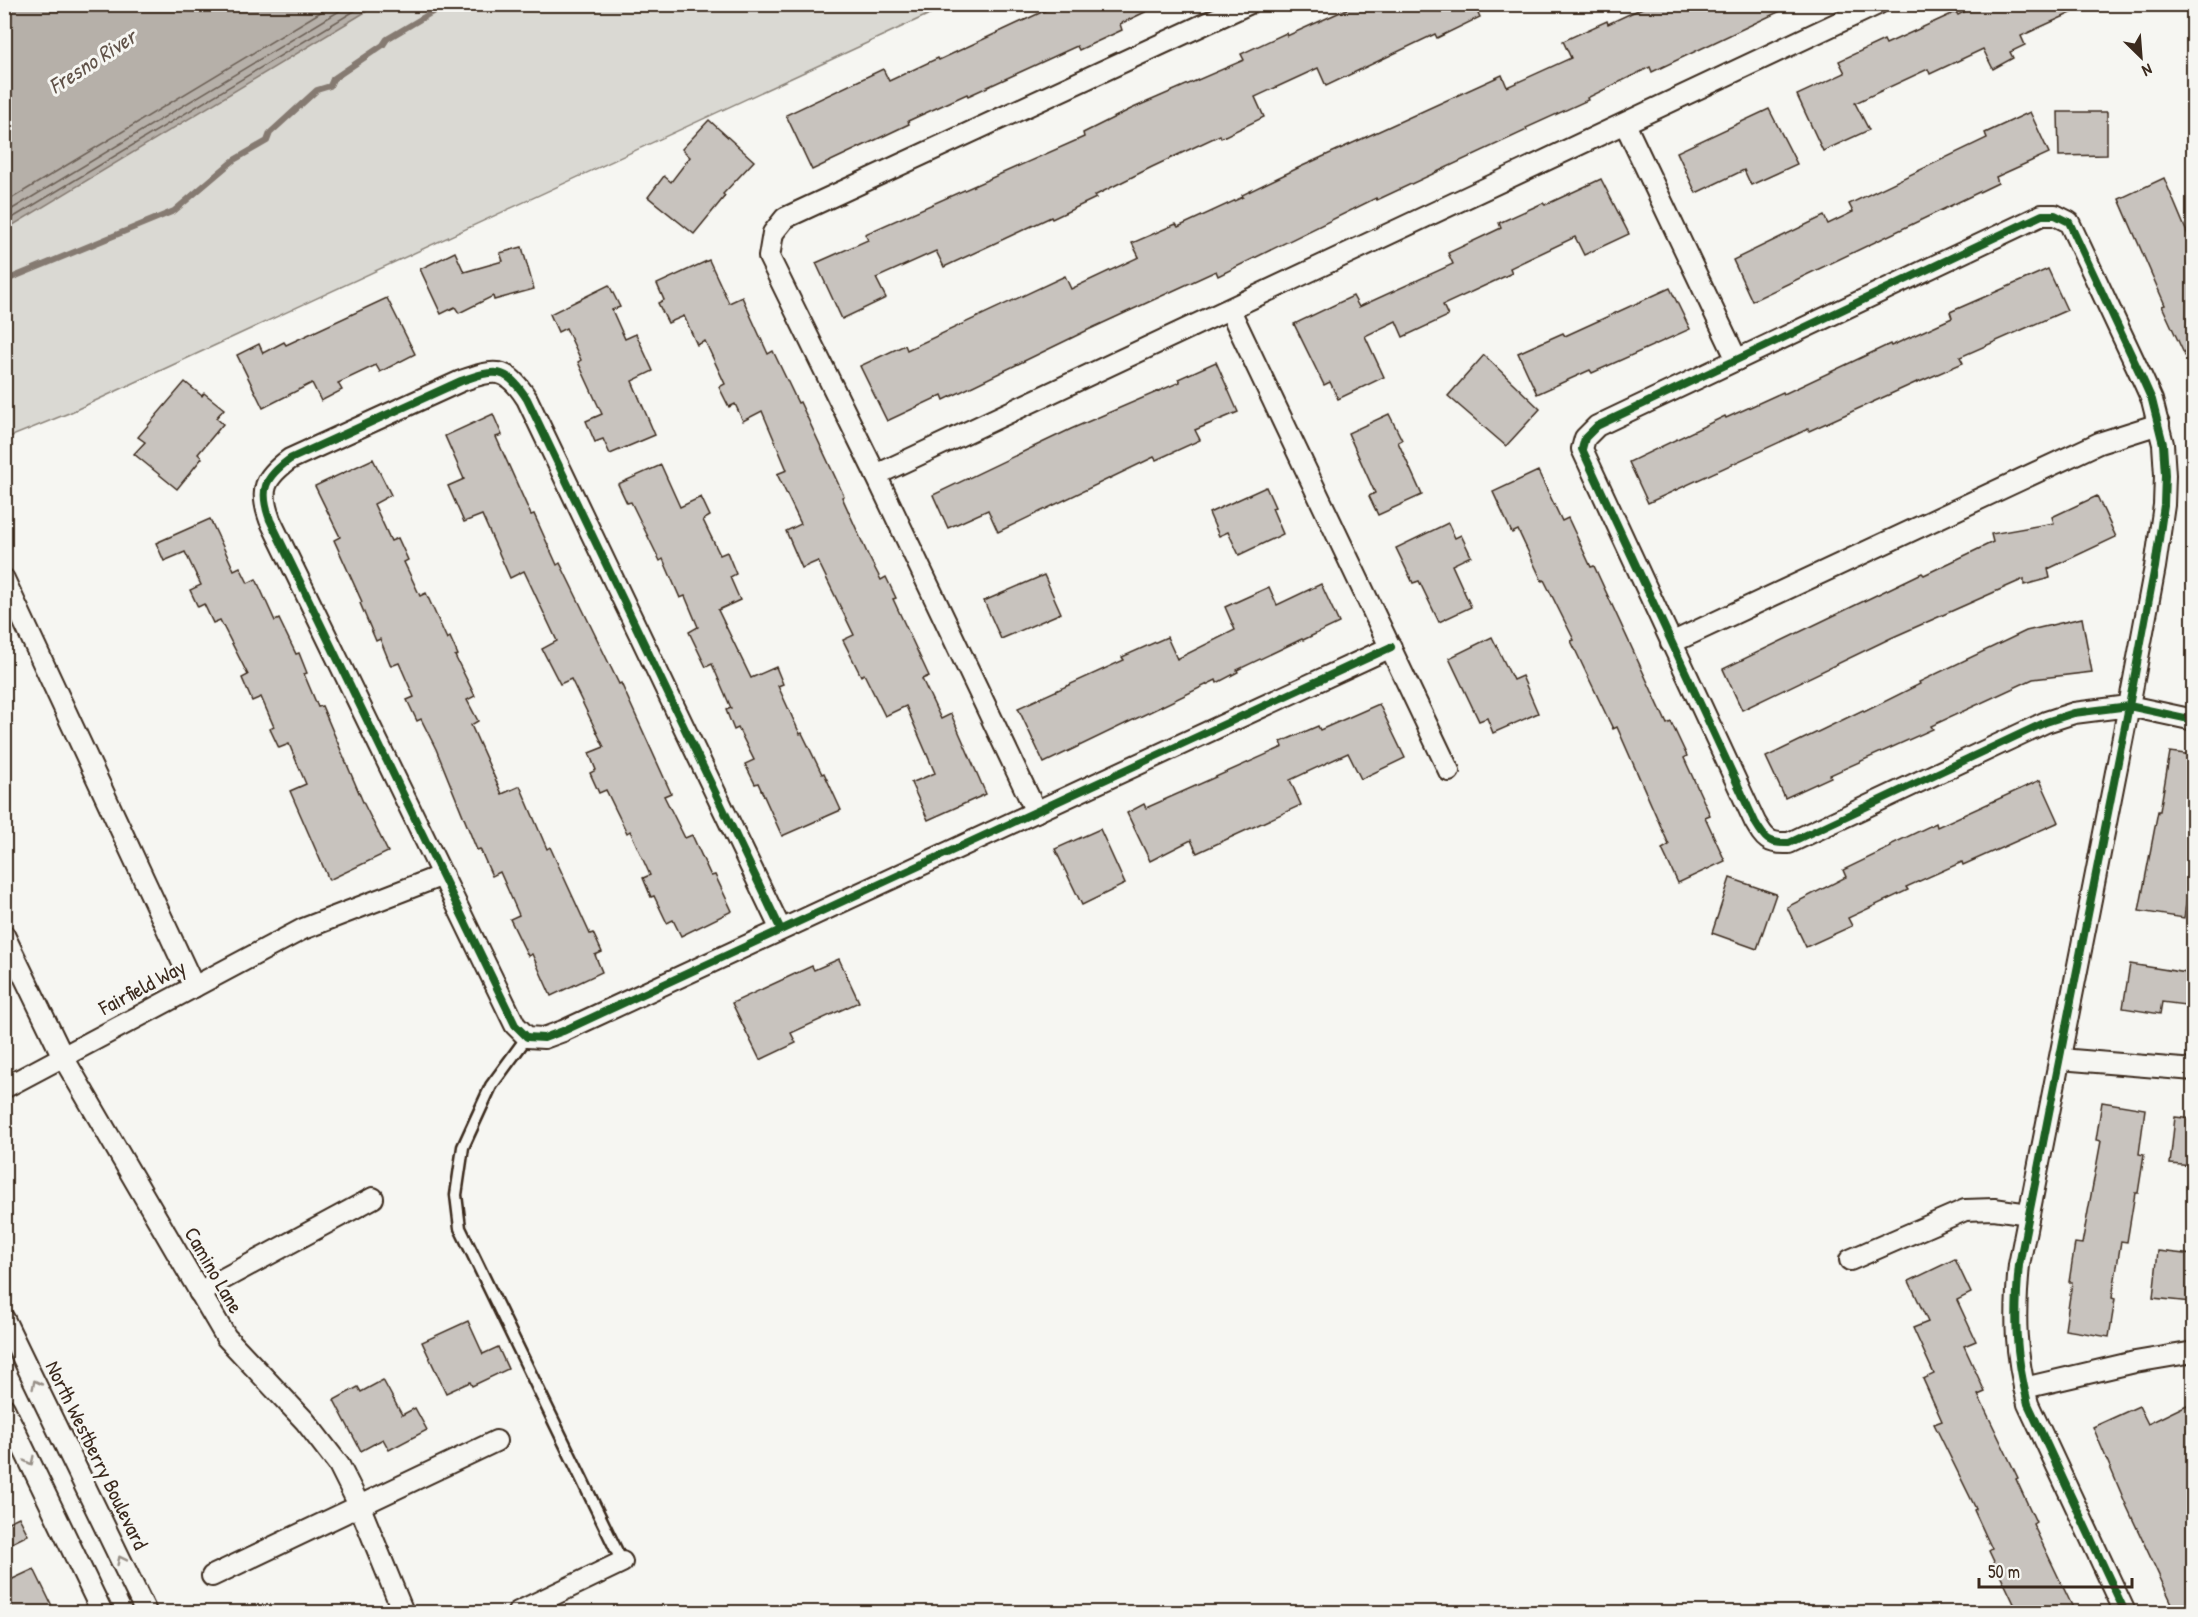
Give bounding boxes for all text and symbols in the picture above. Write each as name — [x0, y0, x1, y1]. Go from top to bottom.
water label: Fresno River — [42, 20, 144, 100]
north arrow — [2111, 27, 2171, 87]
text: N — [2138, 59, 2156, 83]
street label: Fairfield Way — [93, 952, 191, 1022]
street label: Camino Lane — [178, 1221, 250, 1319]
street label: North Westberry Boulevard — [39, 1356, 155, 1554]
one-way arrow — [31, 1380, 43, 1391]
one-way arrow — [22, 1454, 34, 1465]
scale bar — [1979, 1551, 2132, 1589]
one-way arrow — [116, 1555, 128, 1566]
text: 50 m — [1988, 1559, 2020, 1584]

